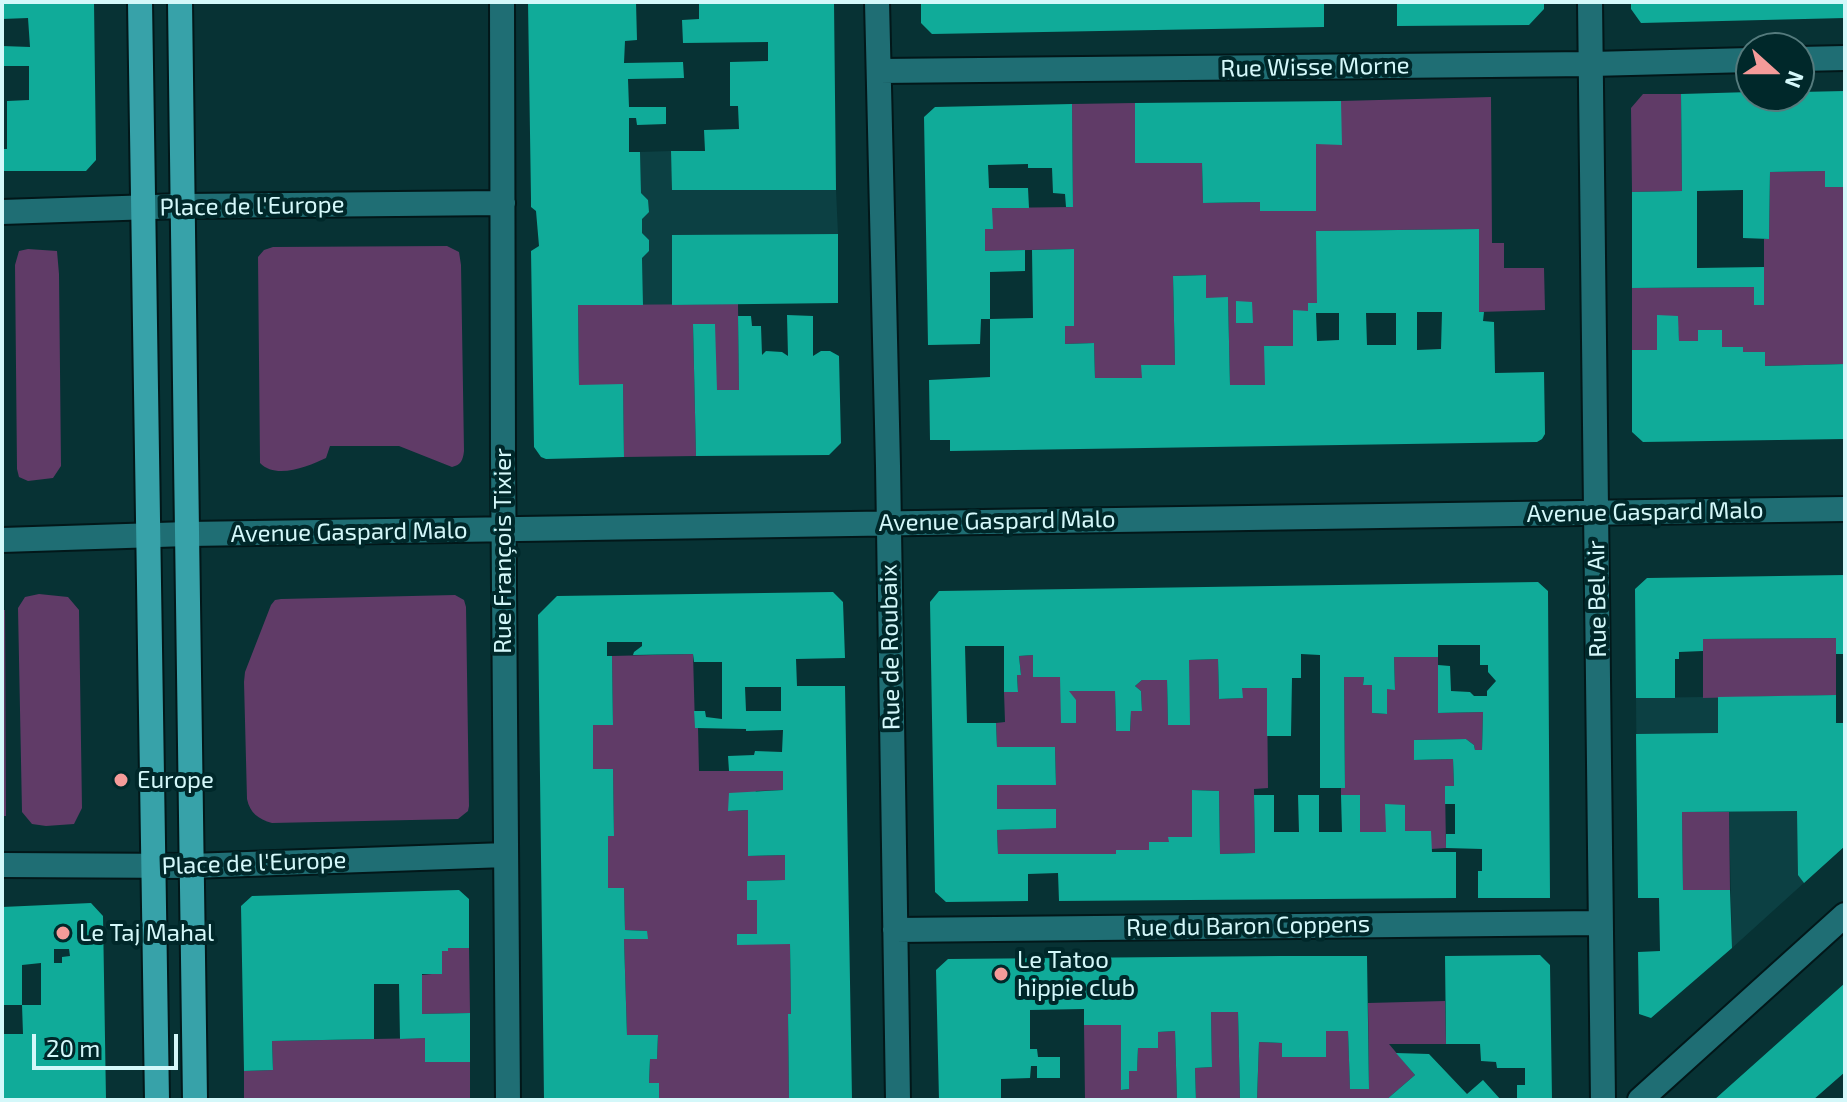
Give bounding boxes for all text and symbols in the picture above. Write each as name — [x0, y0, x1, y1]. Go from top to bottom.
north arrow — [1735, 32, 1815, 112]
street label: Rue Wisse Morne — [1220, 51, 1410, 83]
text: N — [1781, 68, 1811, 92]
street label: Place de l'Europe — [159, 190, 345, 222]
street label: Rue François Tixier — [489, 448, 517, 654]
street label: Avenue Gaspard Malo — [1526, 496, 1764, 528]
street label: Avenue Gaspard Malo — [878, 505, 1116, 537]
street label: Avenue Gaspard Malo — [230, 516, 468, 548]
street label: Rue Bel Air — [1582, 540, 1612, 658]
street label: Rue de Roubaix — [874, 564, 906, 730]
place label: Europe — [137, 766, 214, 794]
marker: Europe — [112, 771, 130, 789]
street label: Place de l'Europe — [161, 845, 347, 881]
street label: Rue du Baron Coppens — [1126, 909, 1370, 943]
place label: Le Taj Mahal — [79, 919, 214, 947]
marker: Le Taj Mahal — [54, 924, 72, 942]
place label: Le Tatoo hippie club — [1017, 946, 1135, 1002]
marker: Le Tatoo hippie club — [992, 965, 1010, 983]
scale bar — [36, 1018, 182, 1068]
text: 20 m — [46, 1033, 100, 1062]

